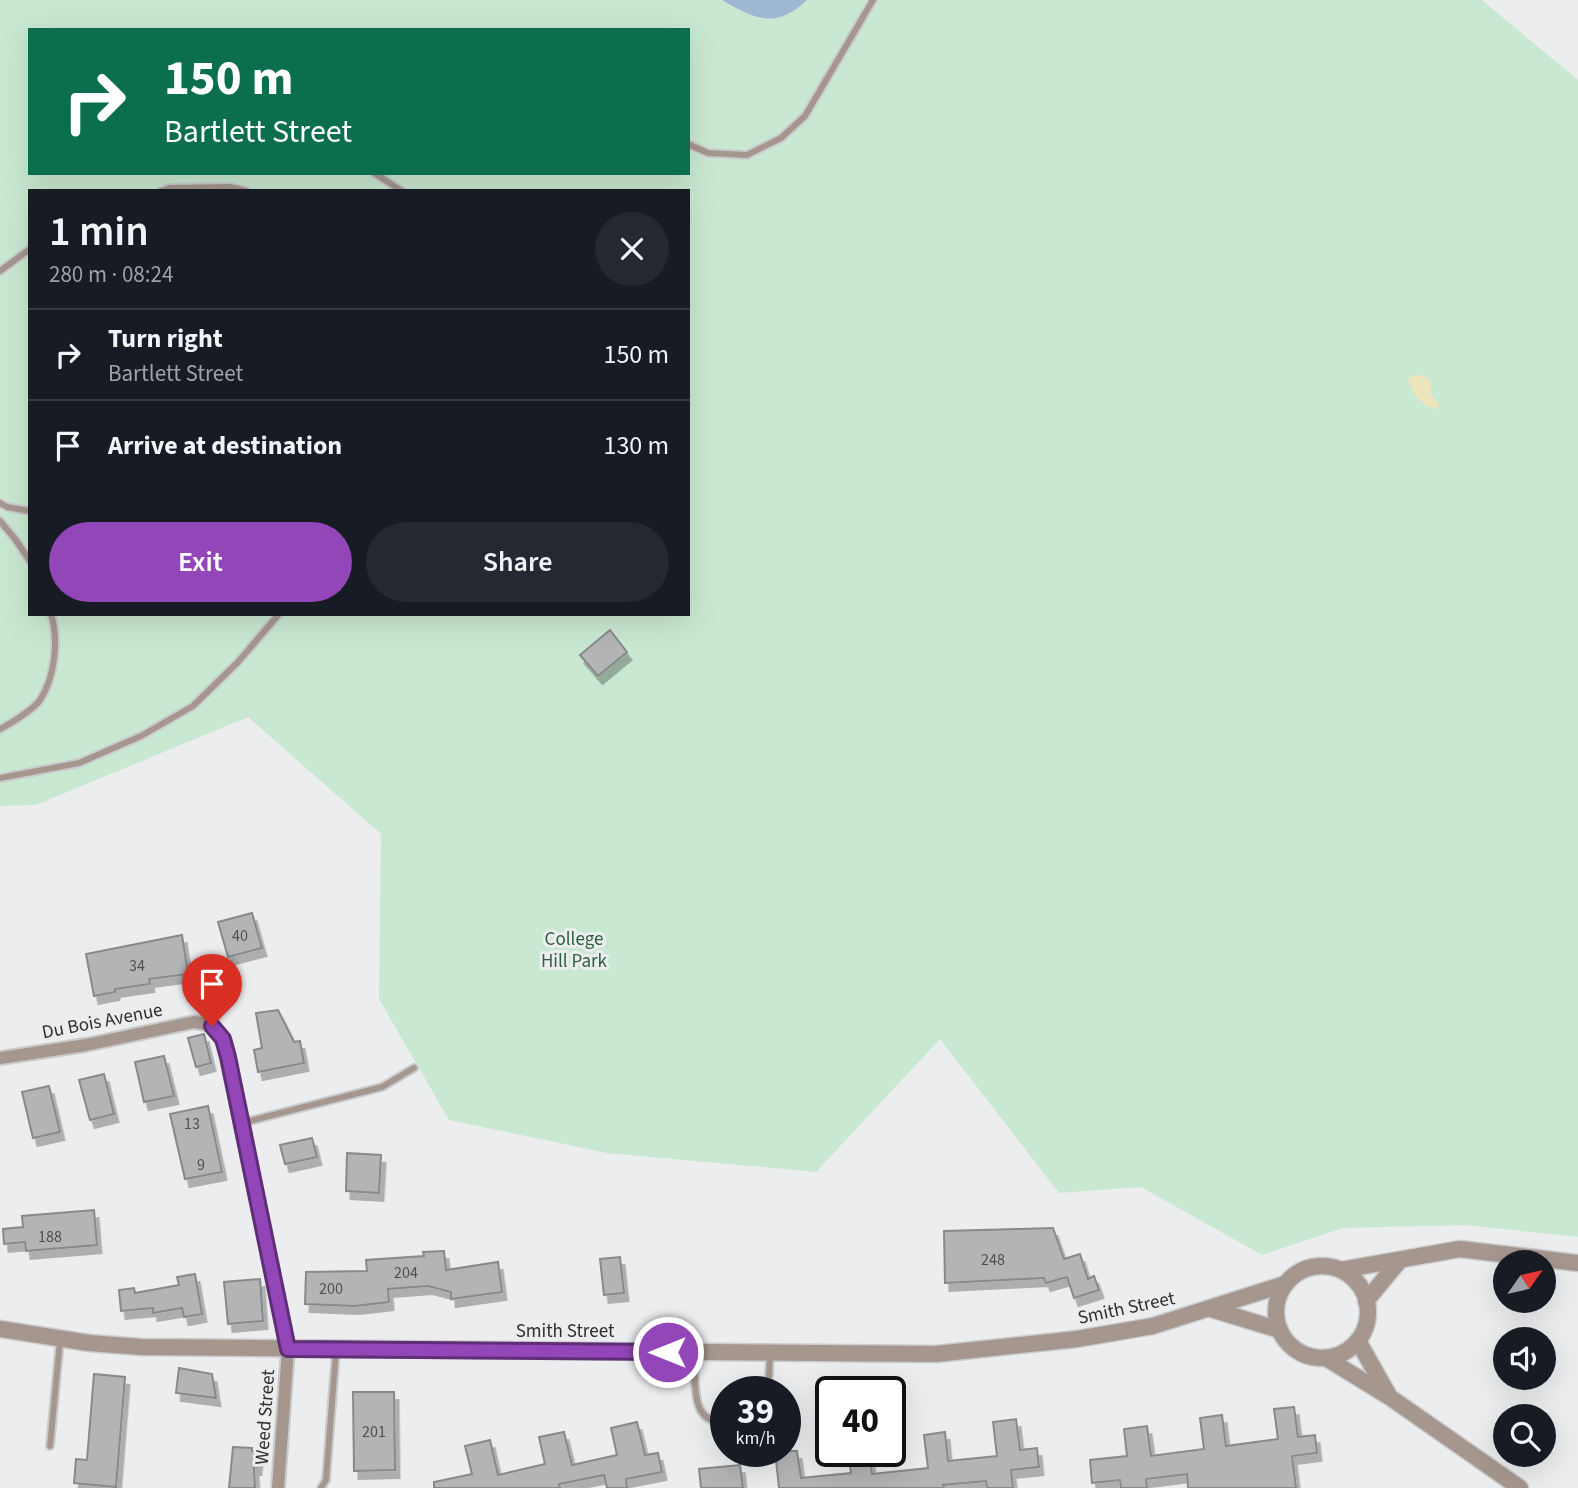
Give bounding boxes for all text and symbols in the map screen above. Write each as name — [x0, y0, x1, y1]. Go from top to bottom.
text: 150 m — [164, 44, 293, 114]
icon: right — [49, 56, 140, 147]
text: Bartlett Street — [164, 109, 352, 155]
text: 1 min — [49, 202, 149, 262]
button: close — [595, 212, 669, 286]
text: 280 m · 08:24 — [49, 258, 173, 291]
text: Turn right — [108, 320, 223, 357]
icon: right — [49, 336, 87, 374]
text: 150 m — [603, 336, 669, 373]
text: Bartlett Street — [108, 357, 243, 390]
icon: arrive — [49, 427, 87, 465]
text: Arrive at destination — [108, 427, 342, 464]
text: 130 m — [603, 427, 669, 464]
button: Exit — [49, 522, 352, 602]
button: Share — [366, 522, 669, 602]
house number: 40 — [232, 925, 248, 947]
park label: College Hill Park — [541, 926, 608, 975]
pin — [182, 954, 242, 1026]
house number: 34 — [129, 955, 145, 977]
icon: arrive — [193, 965, 231, 1003]
street label: Du Bois Avenue — [40, 997, 165, 1046]
house number: 13 — [184, 1113, 200, 1135]
house number: 9 — [197, 1154, 205, 1176]
house number: 188 — [38, 1226, 62, 1248]
house number: 248 — [981, 1249, 1005, 1271]
north arrow — [1493, 1250, 1556, 1312]
map controls — [1493, 1250, 1556, 1467]
house number: 204 — [394, 1262, 418, 1284]
house number: 200 — [319, 1278, 343, 1300]
street label: Smith Street — [1075, 1285, 1178, 1332]
position arrow — [631, 1315, 705, 1389]
street label: Smith Street — [516, 1318, 615, 1345]
button: sound — [1493, 1327, 1556, 1390]
street label: Weed Street — [249, 1368, 282, 1466]
speed limit sign: 40 — [815, 1376, 906, 1467]
text: 39 — [737, 1387, 774, 1437]
button: search — [1493, 1404, 1556, 1467]
house number: 201 — [362, 1421, 386, 1443]
text: km/h — [736, 1426, 775, 1451]

